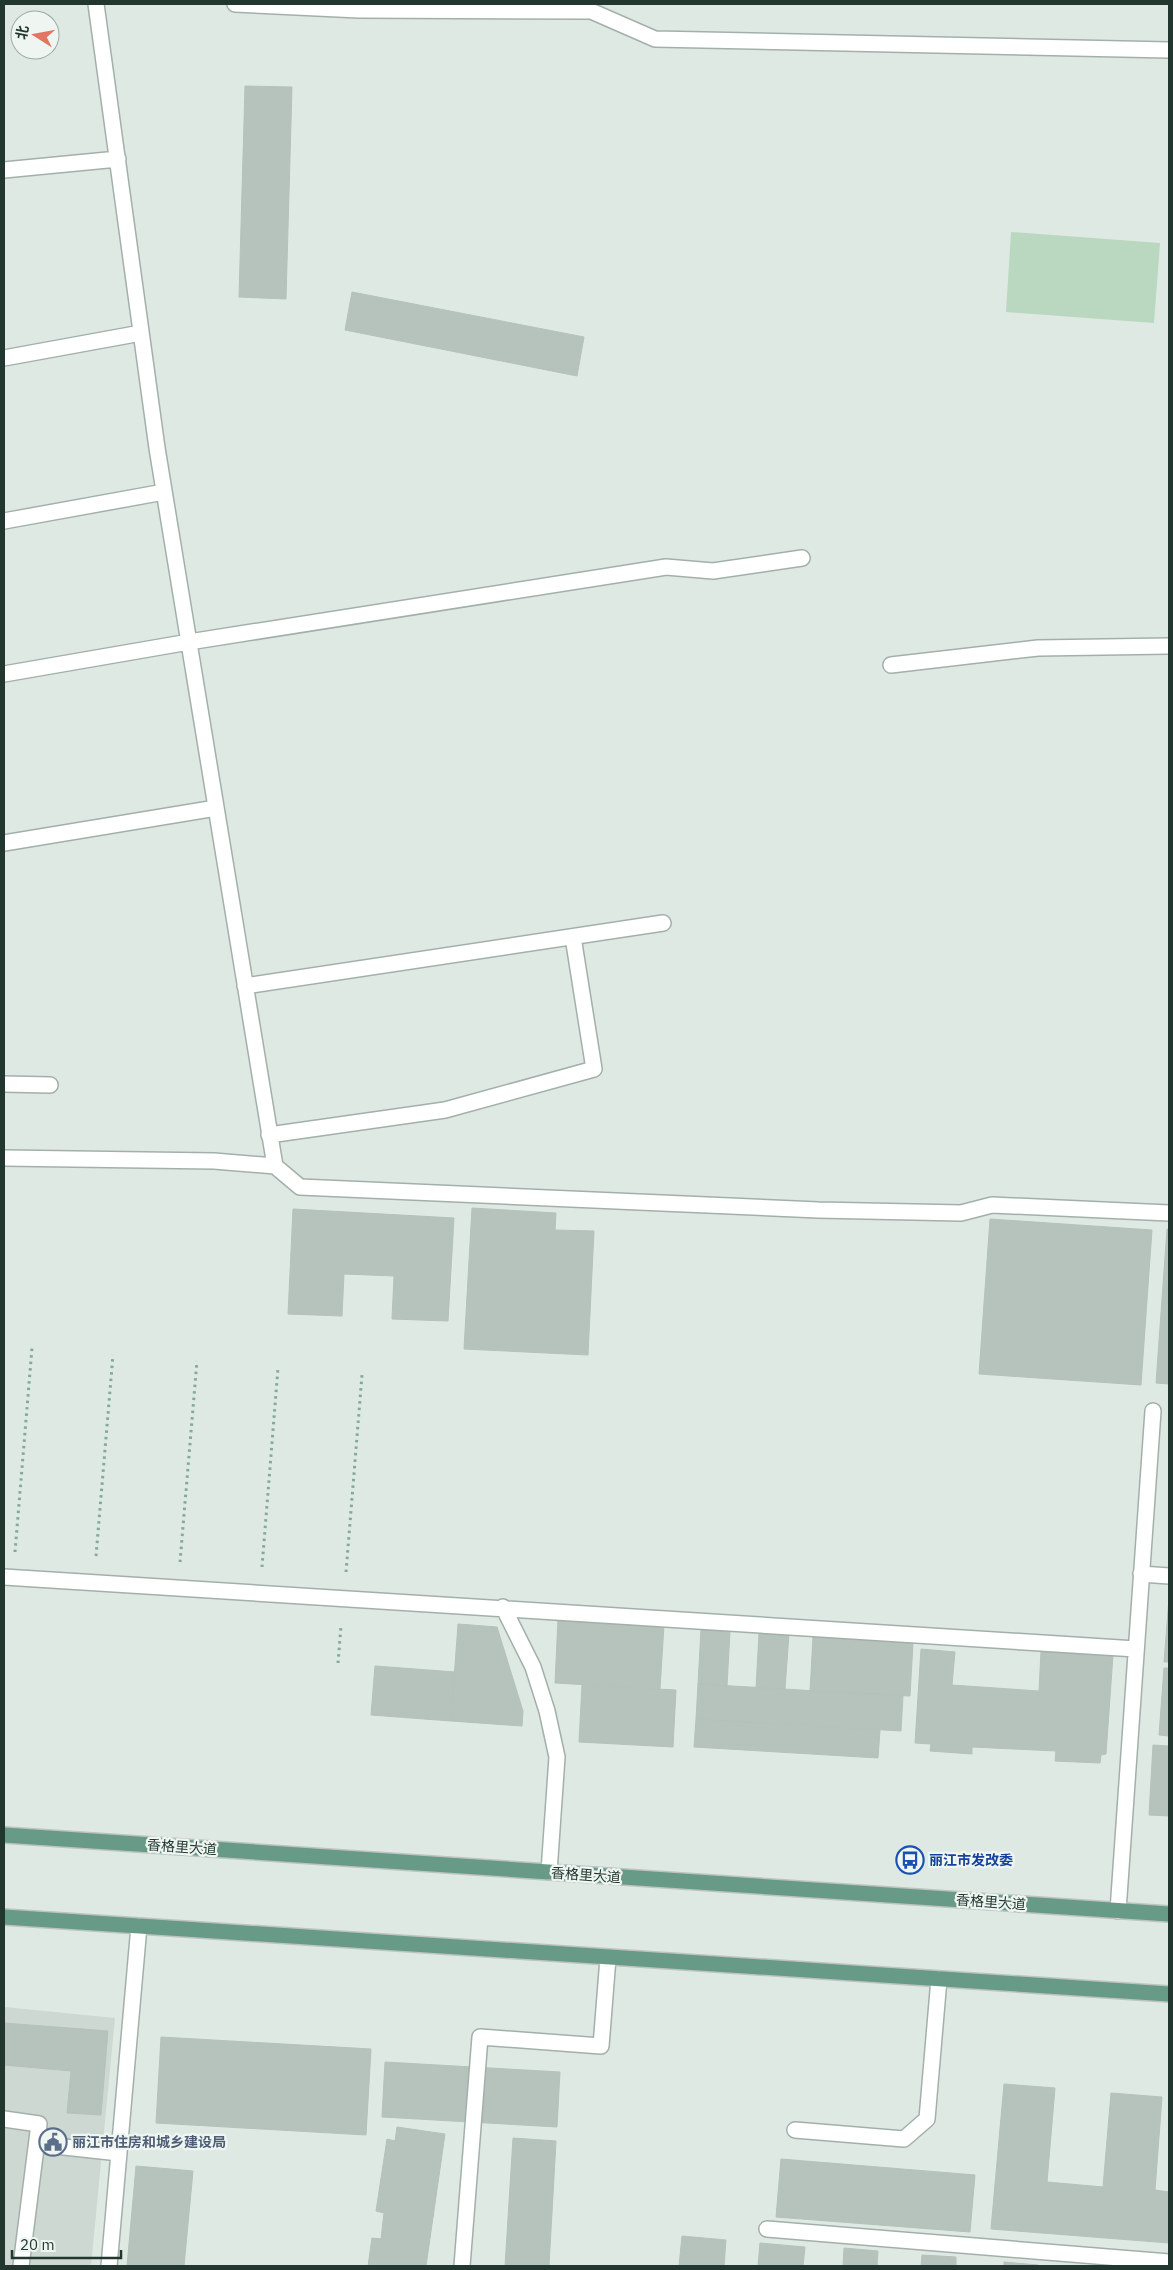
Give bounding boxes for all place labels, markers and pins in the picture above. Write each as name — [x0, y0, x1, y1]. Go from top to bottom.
bus stop icon: 丽江市发改委 — [895, 1845, 925, 1875]
place label: 丽江市发改委 — [929, 1851, 1013, 1869]
public building icon: 丽江市住房和城乡建设局 — [38, 2127, 68, 2157]
place label: 丽江市住房和城乡建设局 — [72, 2133, 226, 2151]

